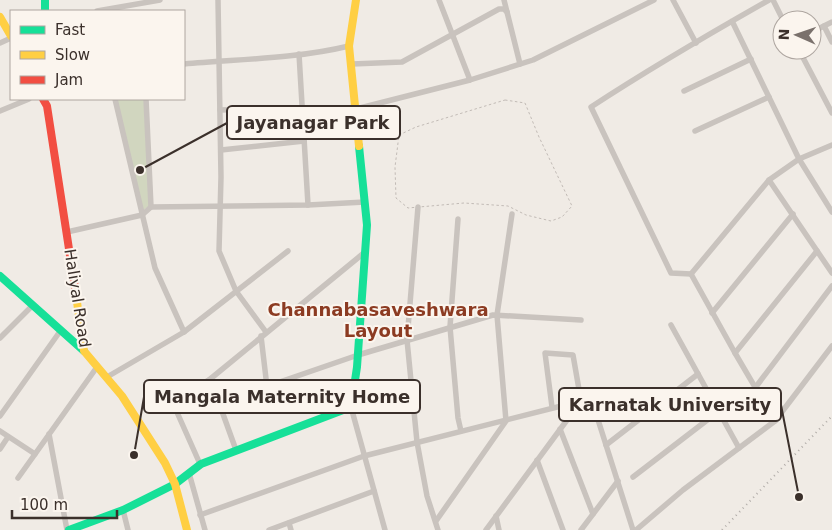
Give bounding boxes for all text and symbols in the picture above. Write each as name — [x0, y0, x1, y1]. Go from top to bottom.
legend — [10, 10, 185, 100]
north arrow — [772, 10, 822, 60]
text: Fast — [55, 21, 85, 39]
text: N — [776, 28, 792, 41]
text: Slow — [55, 46, 90, 64]
text: Jam — [54, 71, 83, 89]
callout: Jayanagar Park — [227, 106, 400, 139]
text: Jayanagar Park — [234, 112, 391, 133]
street label: Haliyal Road — [60, 247, 95, 349]
district label: Channabasaveshwara Layout — [267, 299, 489, 341]
callout: Mangala Maternity Home — [144, 380, 420, 413]
text: Mangala Maternity Home — [154, 386, 410, 407]
callout: Karnatak University — [559, 388, 781, 421]
text: Karnatak University — [569, 394, 772, 415]
scale bar — [12, 488, 118, 520]
text: 100 m — [20, 496, 68, 514]

